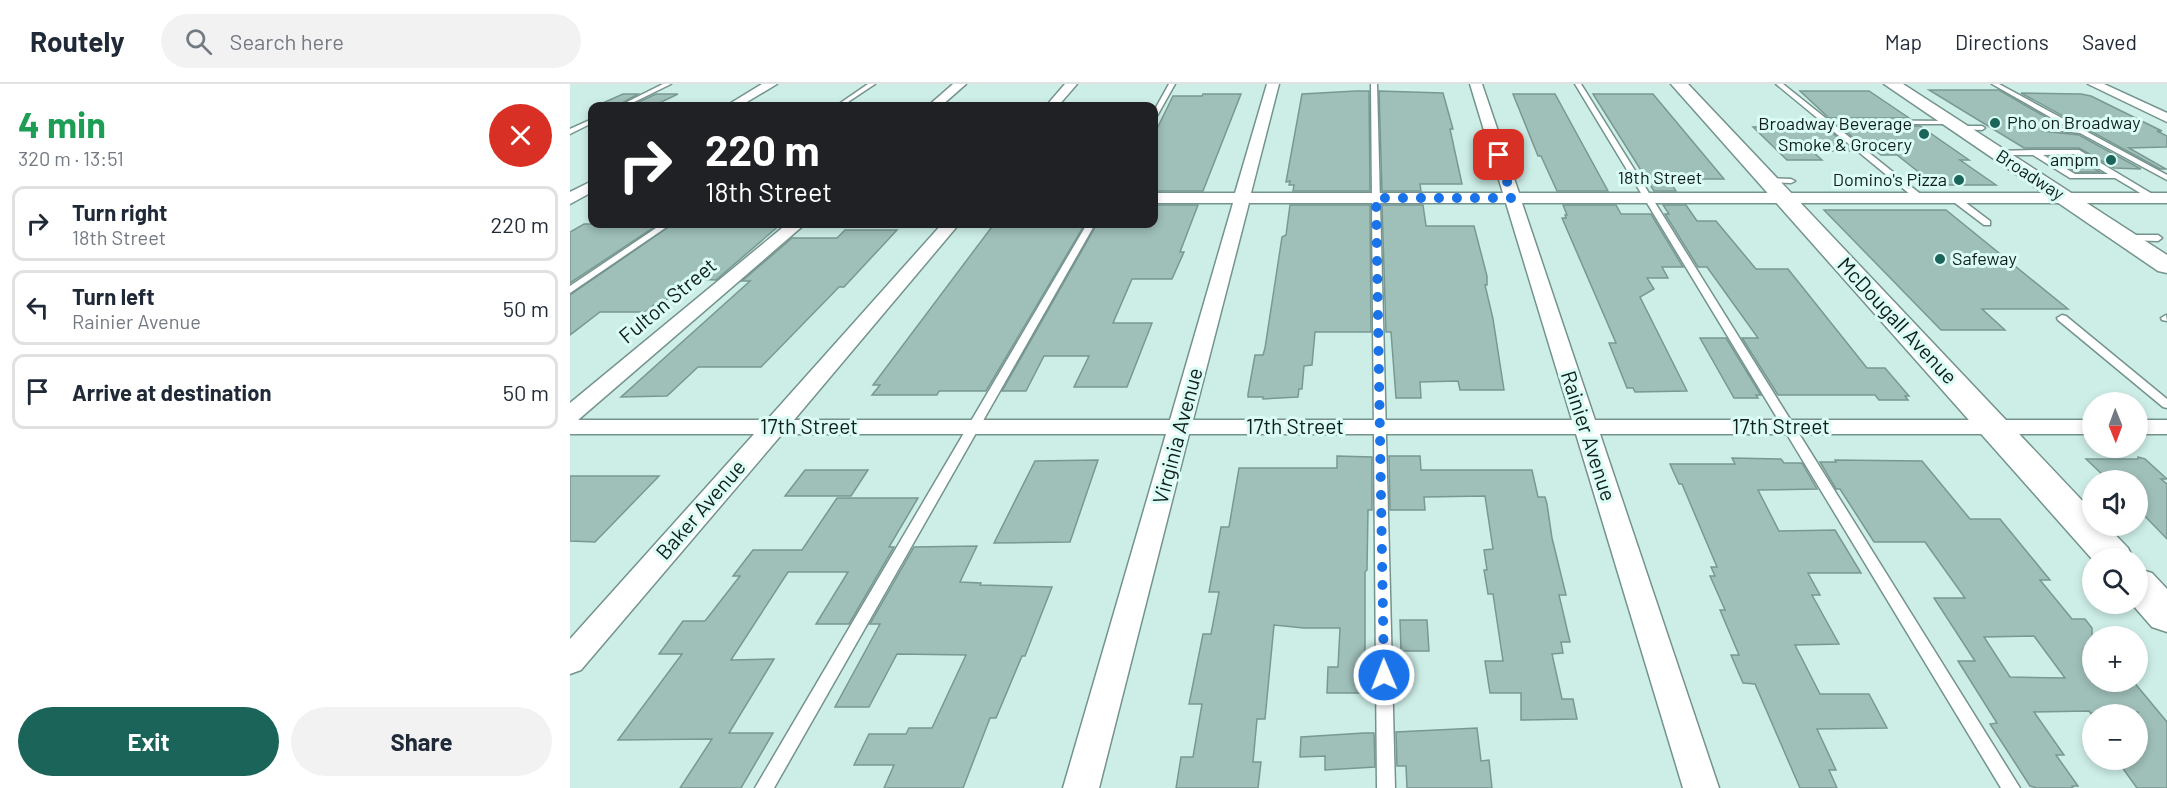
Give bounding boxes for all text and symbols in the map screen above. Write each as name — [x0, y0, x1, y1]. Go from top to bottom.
search box — [161, 14, 581, 68]
text: Routely — [30, 24, 125, 58]
icon: search — [182, 25, 215, 58]
text: Search here — [230, 28, 344, 54]
text: Map — [1885, 29, 1922, 54]
text: Directions — [1955, 29, 2049, 54]
text: Saved — [2082, 29, 2137, 54]
text: 4 min — [18, 102, 106, 145]
button: close — [489, 104, 552, 167]
place label: Pho on Broadway — [2007, 111, 2141, 133]
place label: Broadway Beverage Smoke & Grocery — [1758, 112, 1912, 155]
marker: Pho on Broadway — [1988, 116, 2002, 130]
text: 220 m — [705, 124, 819, 174]
icon: right — [606, 126, 684, 204]
marker: Broadway Beverage Smoke & Grocery — [1917, 127, 1931, 141]
pin — [1473, 129, 1524, 180]
icon: arrive — [1482, 138, 1515, 171]
street label: Broadway — [1992, 144, 2069, 204]
text: 320 m · 13:51 — [18, 146, 124, 170]
place label: ampm — [2050, 148, 2099, 170]
marker: ampm — [2104, 153, 2118, 167]
street label: 18th Street — [1618, 166, 1702, 188]
place label: Domino's Pizza — [1833, 168, 1947, 190]
marker: Domino's Pizza — [1952, 173, 1966, 187]
text: 18th Street — [705, 175, 832, 207]
text: Turn right — [72, 199, 167, 225]
icon: right — [21, 207, 54, 240]
text: 220 m — [490, 211, 549, 237]
text: 18th Street — [72, 225, 166, 249]
place label: Safeway — [1952, 247, 2017, 269]
street label: McDougall Avenue — [1833, 251, 1963, 389]
street label: Fulton Street — [613, 252, 721, 348]
marker: Safeway — [1933, 252, 1947, 266]
text: Turn left — [72, 283, 155, 309]
icon: left — [21, 291, 54, 324]
text: 50 m — [503, 295, 549, 321]
text: Rainier Avenue — [72, 309, 201, 333]
street label: Virginia Avenue — [1146, 365, 1207, 506]
street label: Rainier Avenue — [1557, 367, 1622, 504]
icon: arrive — [21, 375, 54, 408]
text: Arrive at destination — [72, 379, 271, 405]
text: 50 m — [503, 379, 549, 405]
north arrow — [2082, 392, 2148, 458]
map controls — [2082, 392, 2148, 770]
street label: 17th Street — [760, 413, 858, 438]
street label: 17th Street — [1246, 413, 1344, 438]
street label: 17th Street — [1732, 413, 1830, 438]
street label: Baker Avenue — [650, 454, 750, 564]
button: sound — [2082, 470, 2148, 536]
button: search — [2082, 548, 2148, 614]
button: + — [2082, 626, 2148, 692]
position arrow — [1352, 643, 1416, 707]
button: − — [2082, 704, 2148, 770]
button: Exit — [18, 707, 279, 776]
button: Share — [291, 707, 552, 776]

